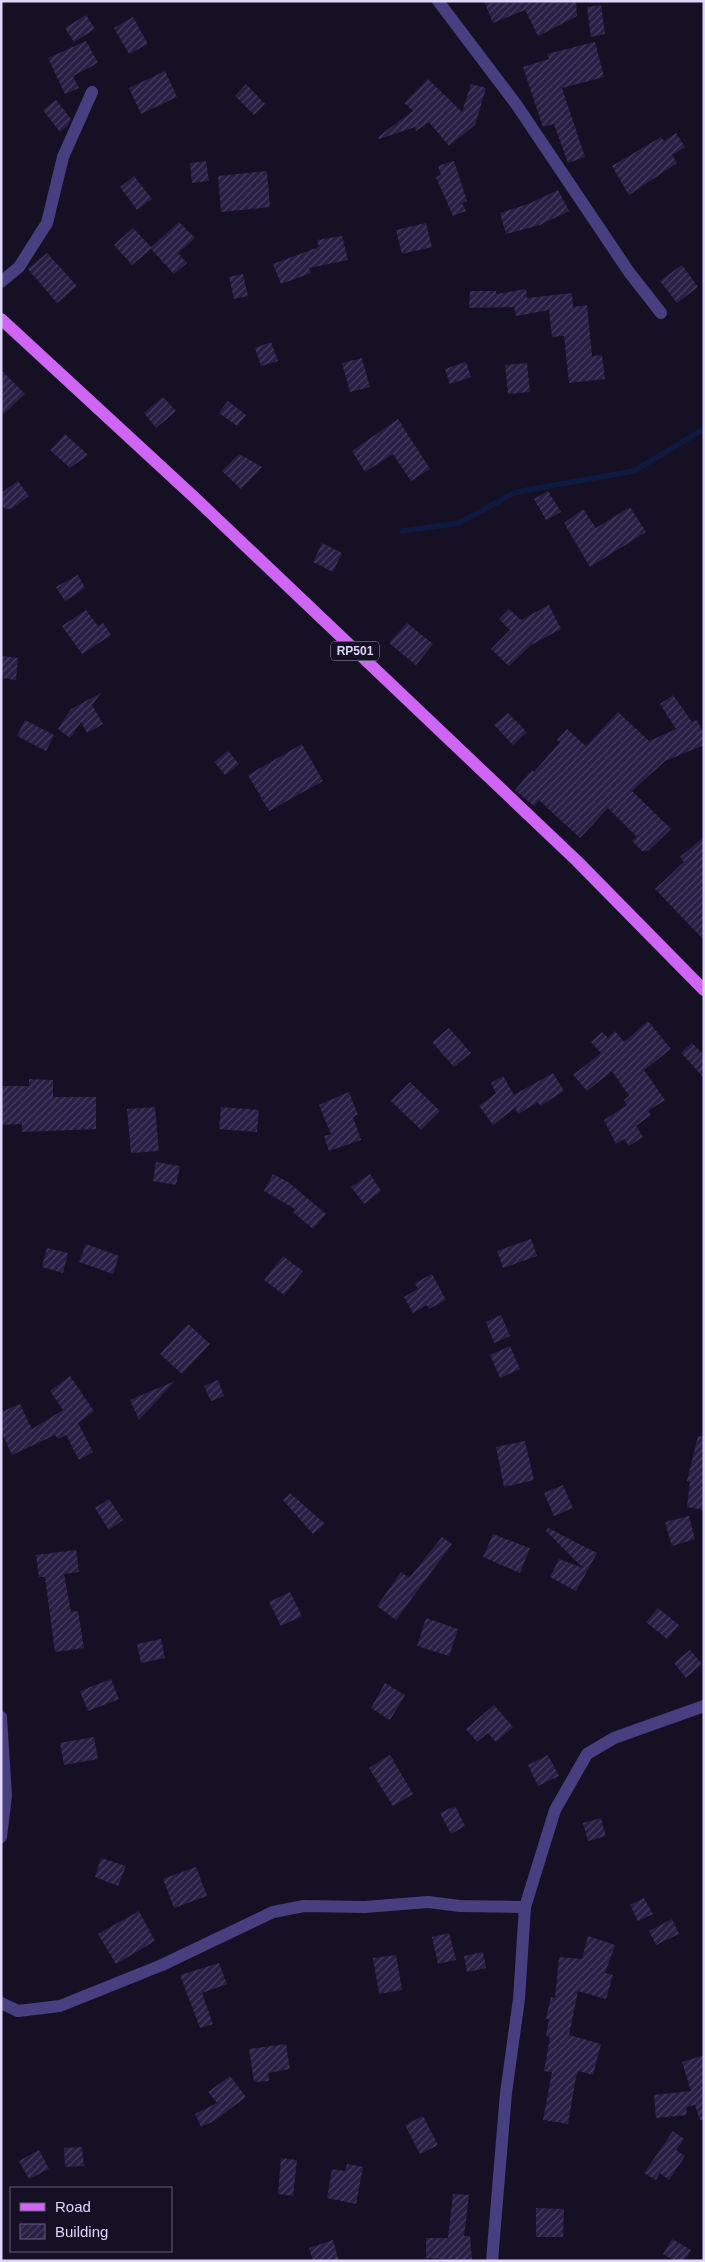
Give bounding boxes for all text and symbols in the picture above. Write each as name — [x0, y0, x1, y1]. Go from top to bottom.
road number: RP501 — [331, 641, 379, 660]
legend — [10, 2187, 172, 2252]
text: Road — [55, 2198, 91, 2215]
text: Building — [55, 2223, 108, 2240]

